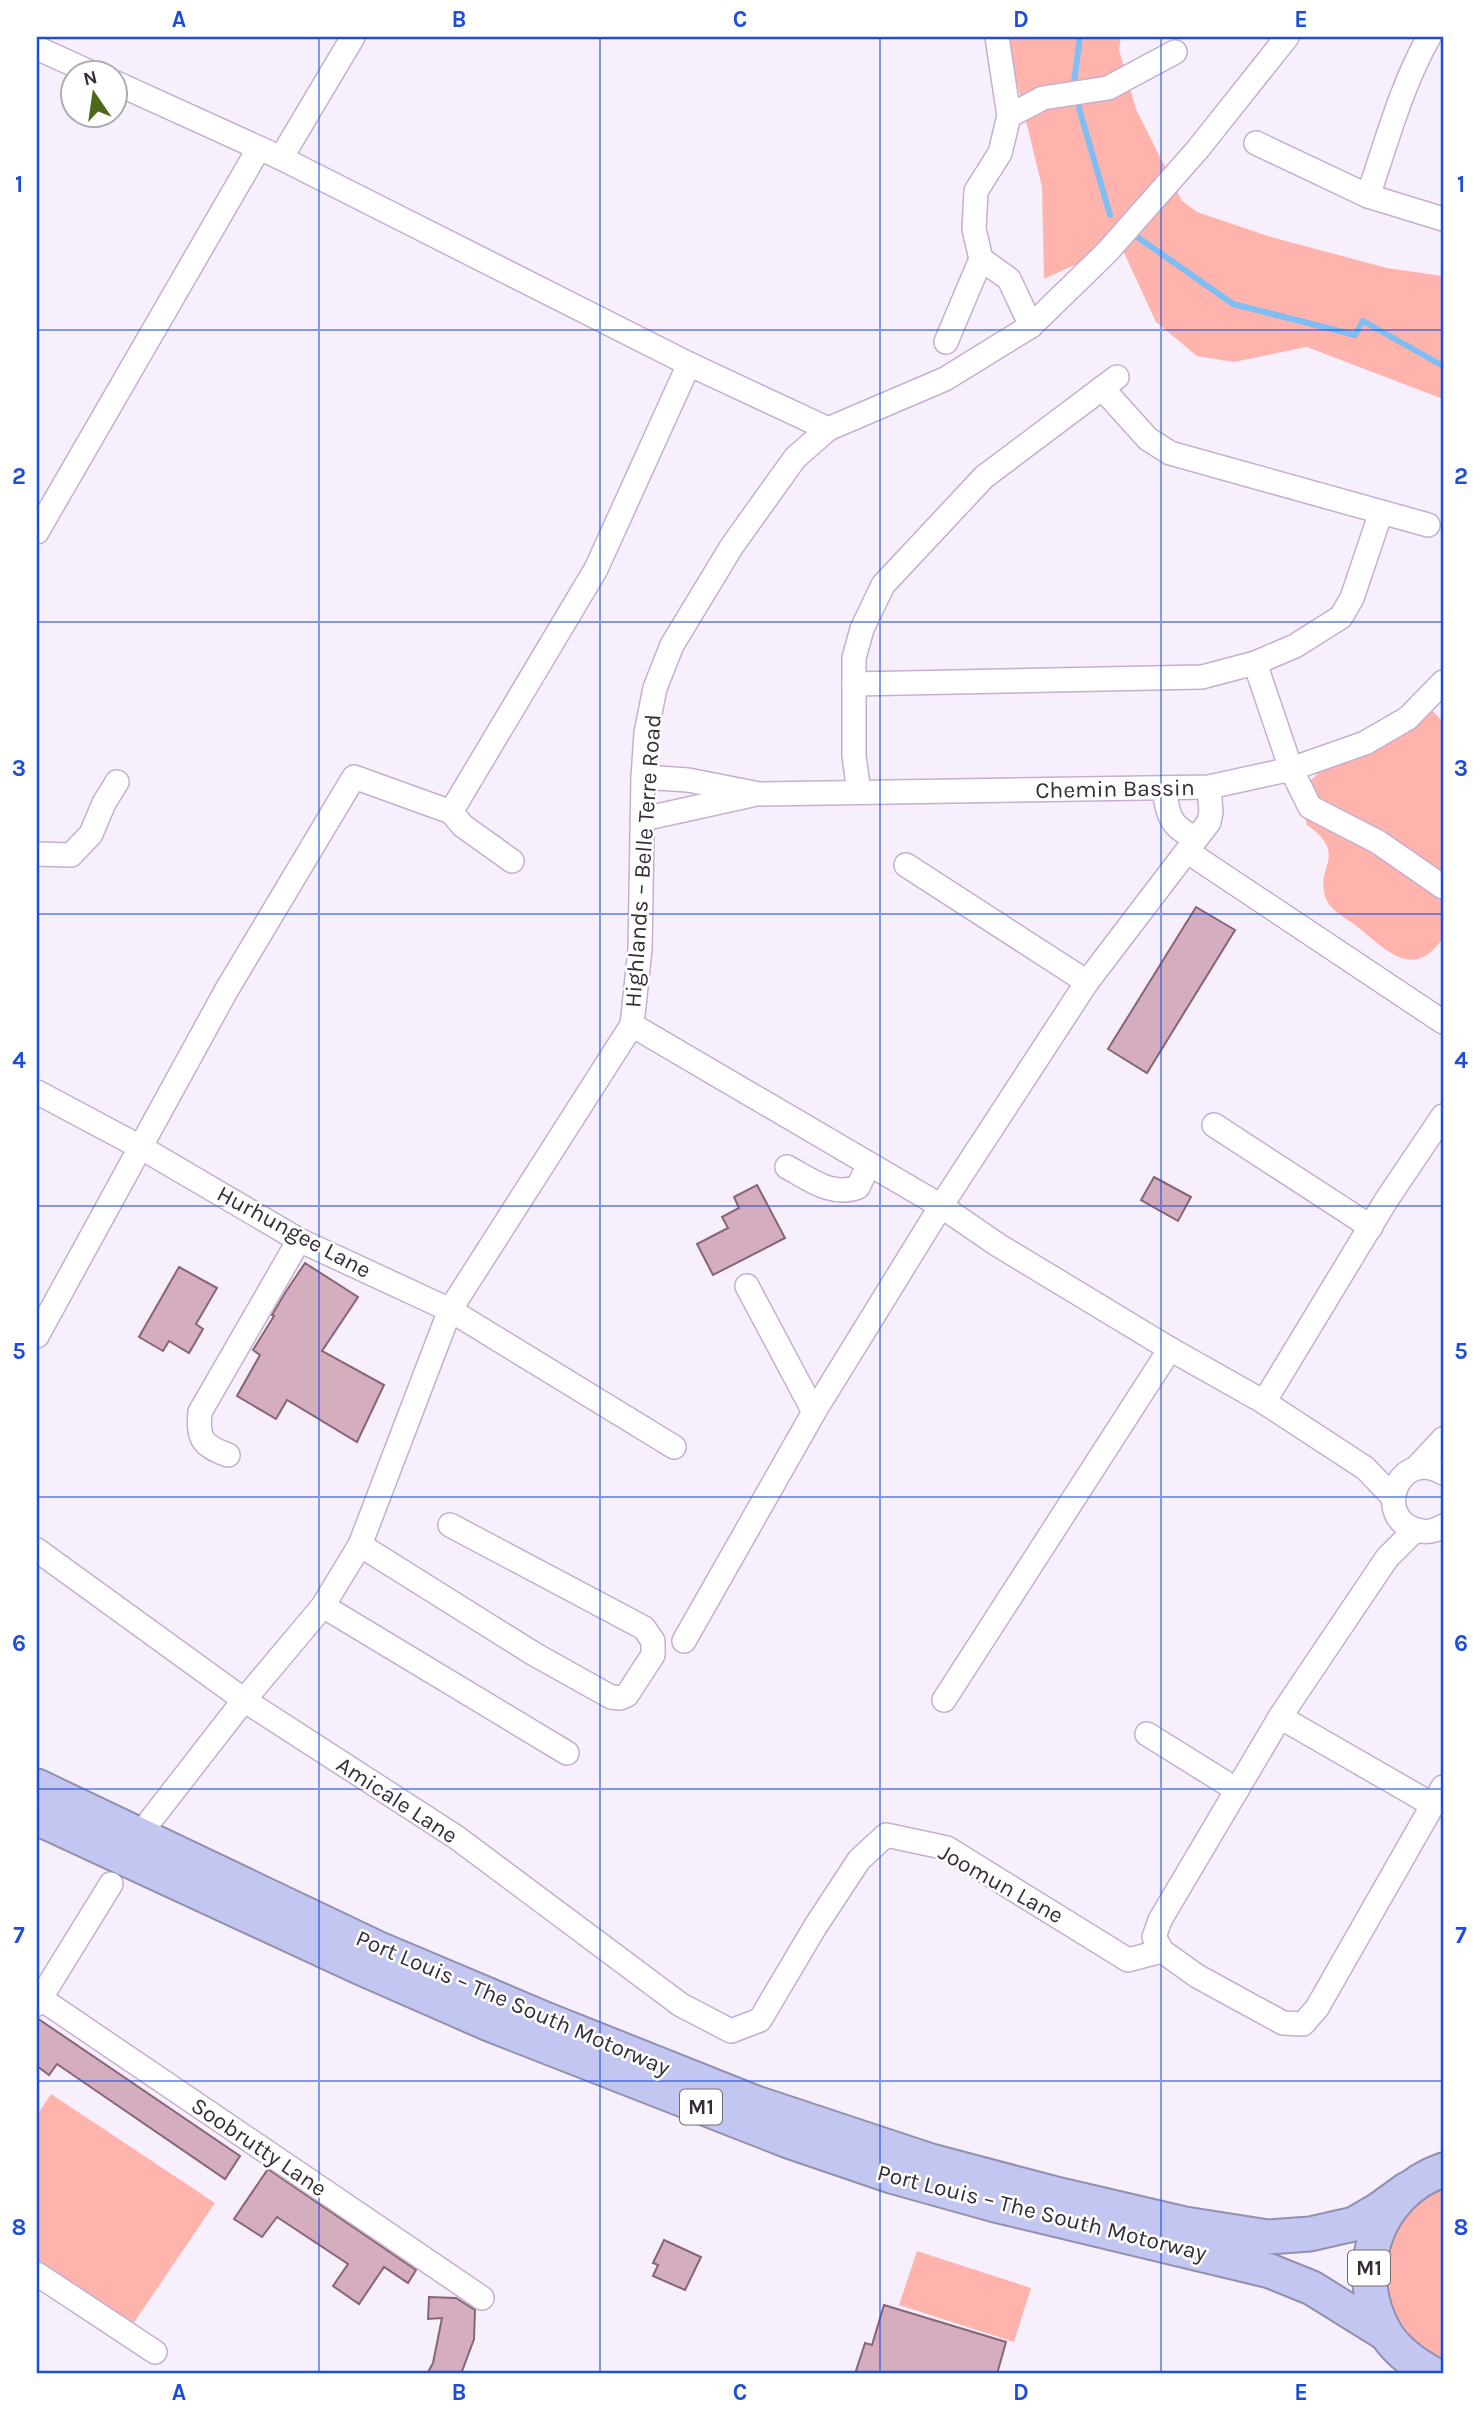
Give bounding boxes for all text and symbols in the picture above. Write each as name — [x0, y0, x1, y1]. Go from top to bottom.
text: A — [172, 6, 186, 33]
text: B — [452, 6, 466, 33]
text: C — [733, 6, 747, 33]
text: D — [1013, 6, 1029, 33]
text: E — [1294, 6, 1308, 33]
north arrow — [60, 60, 130, 130]
text: N — [81, 66, 100, 91]
text: 1 — [15, 171, 23, 198]
text: 1 — [1457, 171, 1465, 198]
text: 2 — [12, 463, 26, 490]
text: 2 — [1454, 463, 1468, 490]
street label: Highlands – Belle Terre Road — [619, 713, 667, 1009]
text: 3 — [12, 755, 26, 782]
text: 3 — [1454, 755, 1468, 782]
street label: Chemin Bassin — [1035, 774, 1195, 804]
text: 4 — [12, 1047, 26, 1074]
text: 4 — [1454, 1047, 1468, 1074]
street label: Hurhungee Lane — [212, 1180, 376, 1284]
text: 5 — [12, 1338, 26, 1365]
text: 5 — [1454, 1338, 1468, 1365]
text: 6 — [12, 1630, 26, 1657]
text: 6 — [1454, 1630, 1468, 1657]
street label: Amicale Lane — [331, 1751, 463, 1849]
street label: Joomun Lane — [934, 1839, 1068, 1929]
text: 7 — [13, 1922, 25, 1949]
text: 7 — [1455, 1922, 1467, 1949]
street label: Port Louis – The South Motorway — [352, 1924, 674, 2082]
road number: M1 — [680, 2090, 722, 2124]
street label: Soobrutty Lane — [186, 2092, 332, 2202]
street label: Port Louis – The South Motorway — [875, 2159, 1210, 2267]
text: 8 — [12, 2214, 26, 2241]
text: 8 — [1454, 2214, 1468, 2241]
road number: M1 — [1348, 2250, 1390, 2286]
text: A — [172, 2379, 186, 2406]
text: B — [452, 2379, 466, 2406]
text: C — [733, 2379, 747, 2406]
text: D — [1013, 2379, 1029, 2406]
text: E — [1294, 2379, 1308, 2406]

